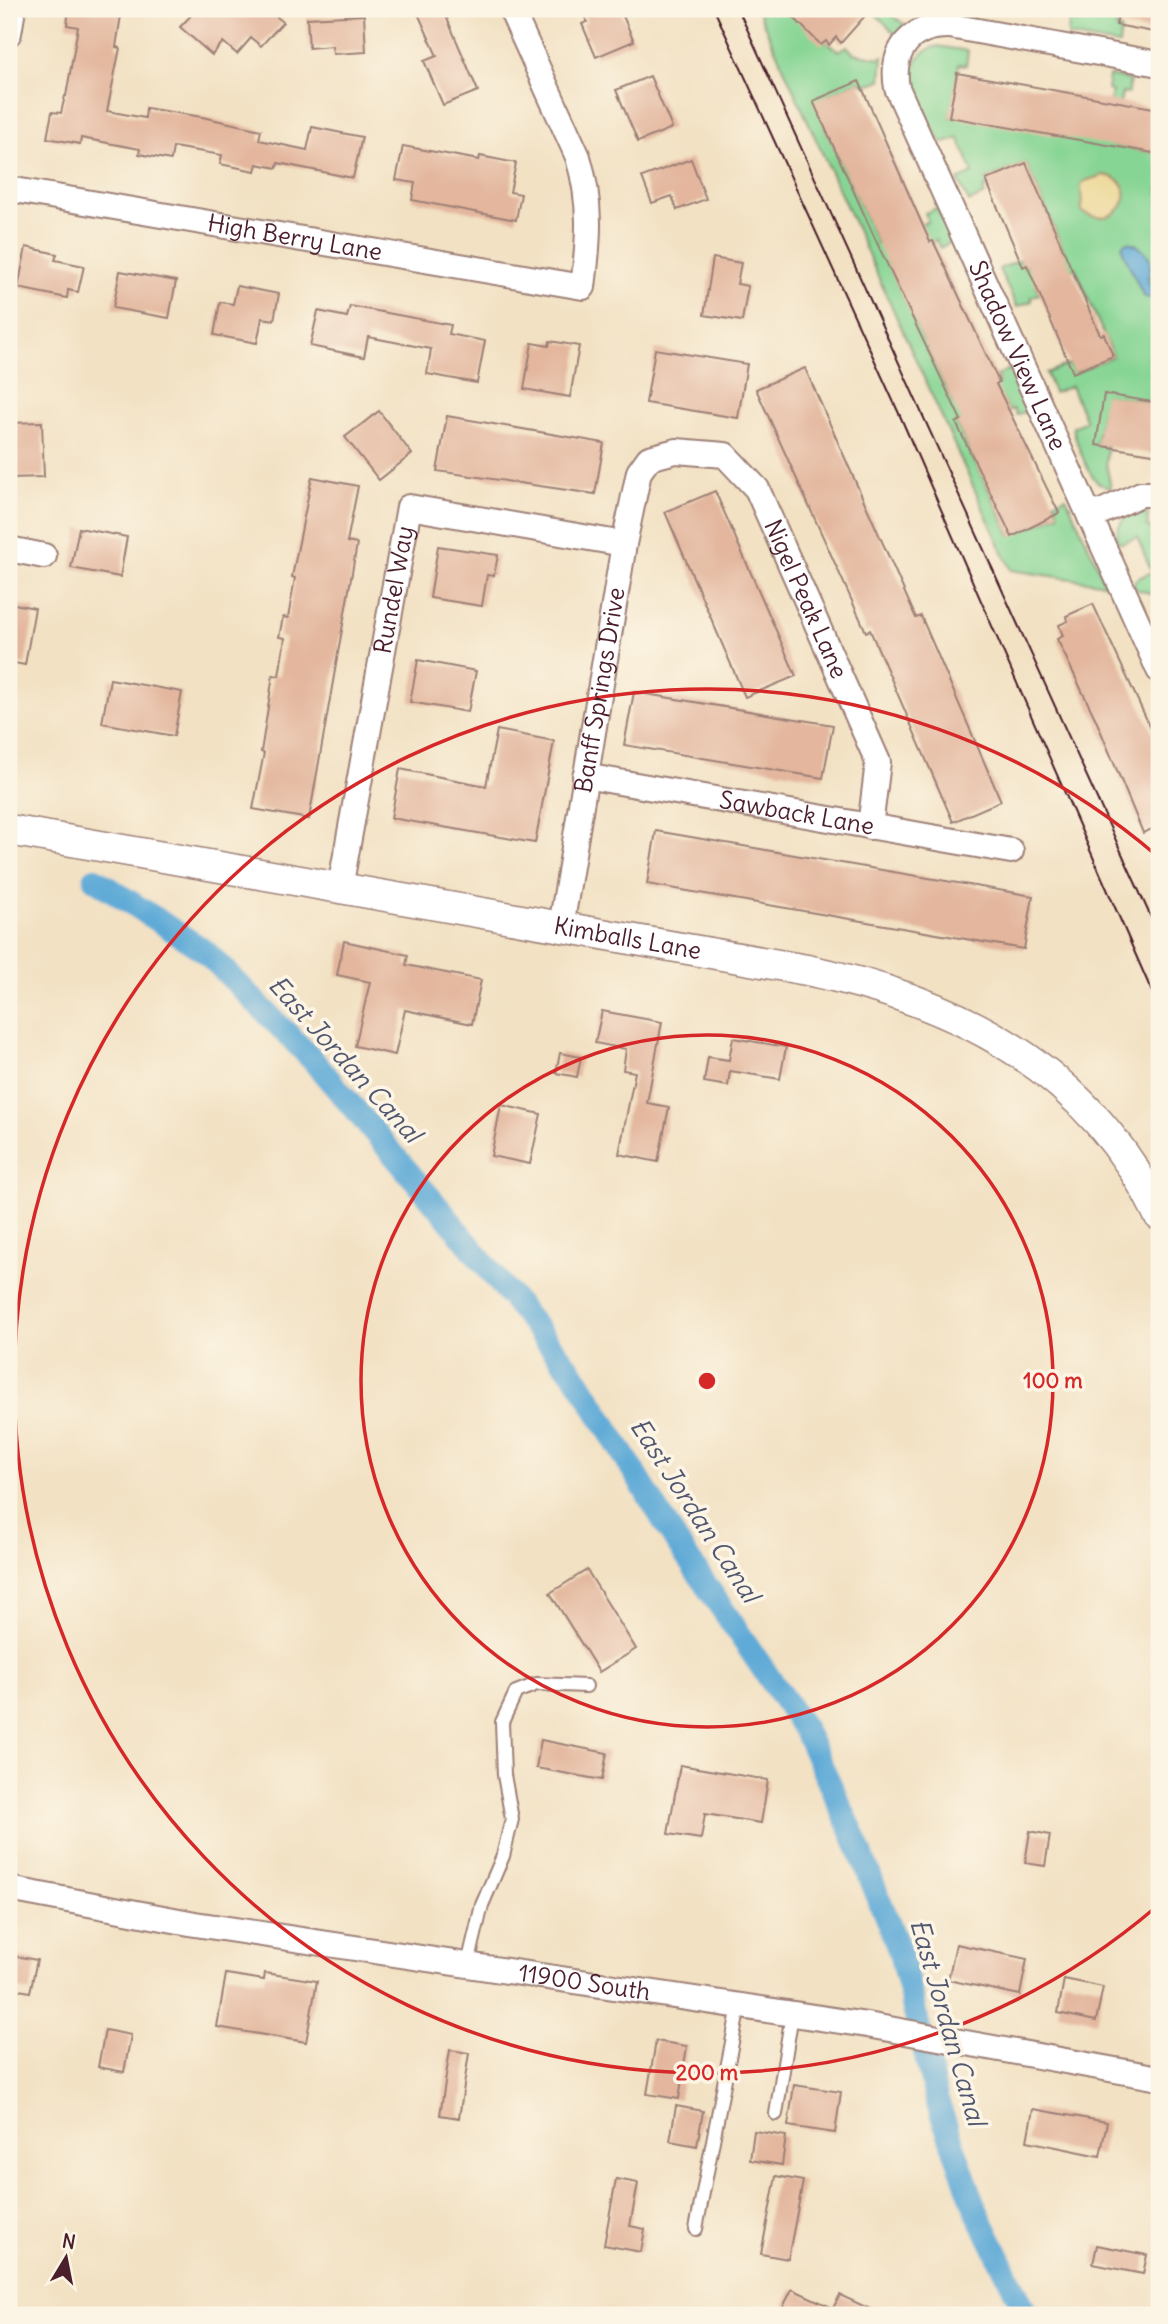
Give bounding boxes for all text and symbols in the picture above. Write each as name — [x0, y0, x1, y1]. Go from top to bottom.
street label: High Berry Lane — [205, 207, 385, 266]
street label: Shadow View Lane — [963, 256, 1074, 454]
street label: Nigel Peak Lane — [758, 514, 855, 683]
street label: Rundel Way — [367, 523, 419, 656]
street label: Banff Springs Drive — [567, 585, 631, 795]
street label: Sawback Lane — [717, 784, 877, 841]
street label: Kimballs Lane — [552, 910, 704, 965]
water label: East Jordan Canal — [262, 968, 431, 1151]
text: 100 m — [1023, 1367, 1083, 1394]
centre of rings — [695, 1369, 719, 1393]
water label: East Jordan Canal — [623, 1411, 769, 1611]
water label: East Jordan Canal — [903, 1915, 995, 2132]
street label: 11900 South — [517, 1957, 653, 2006]
text: 200 m — [676, 2059, 739, 2086]
north arrow — [32, 2222, 102, 2292]
text: N — [60, 2228, 78, 2254]

